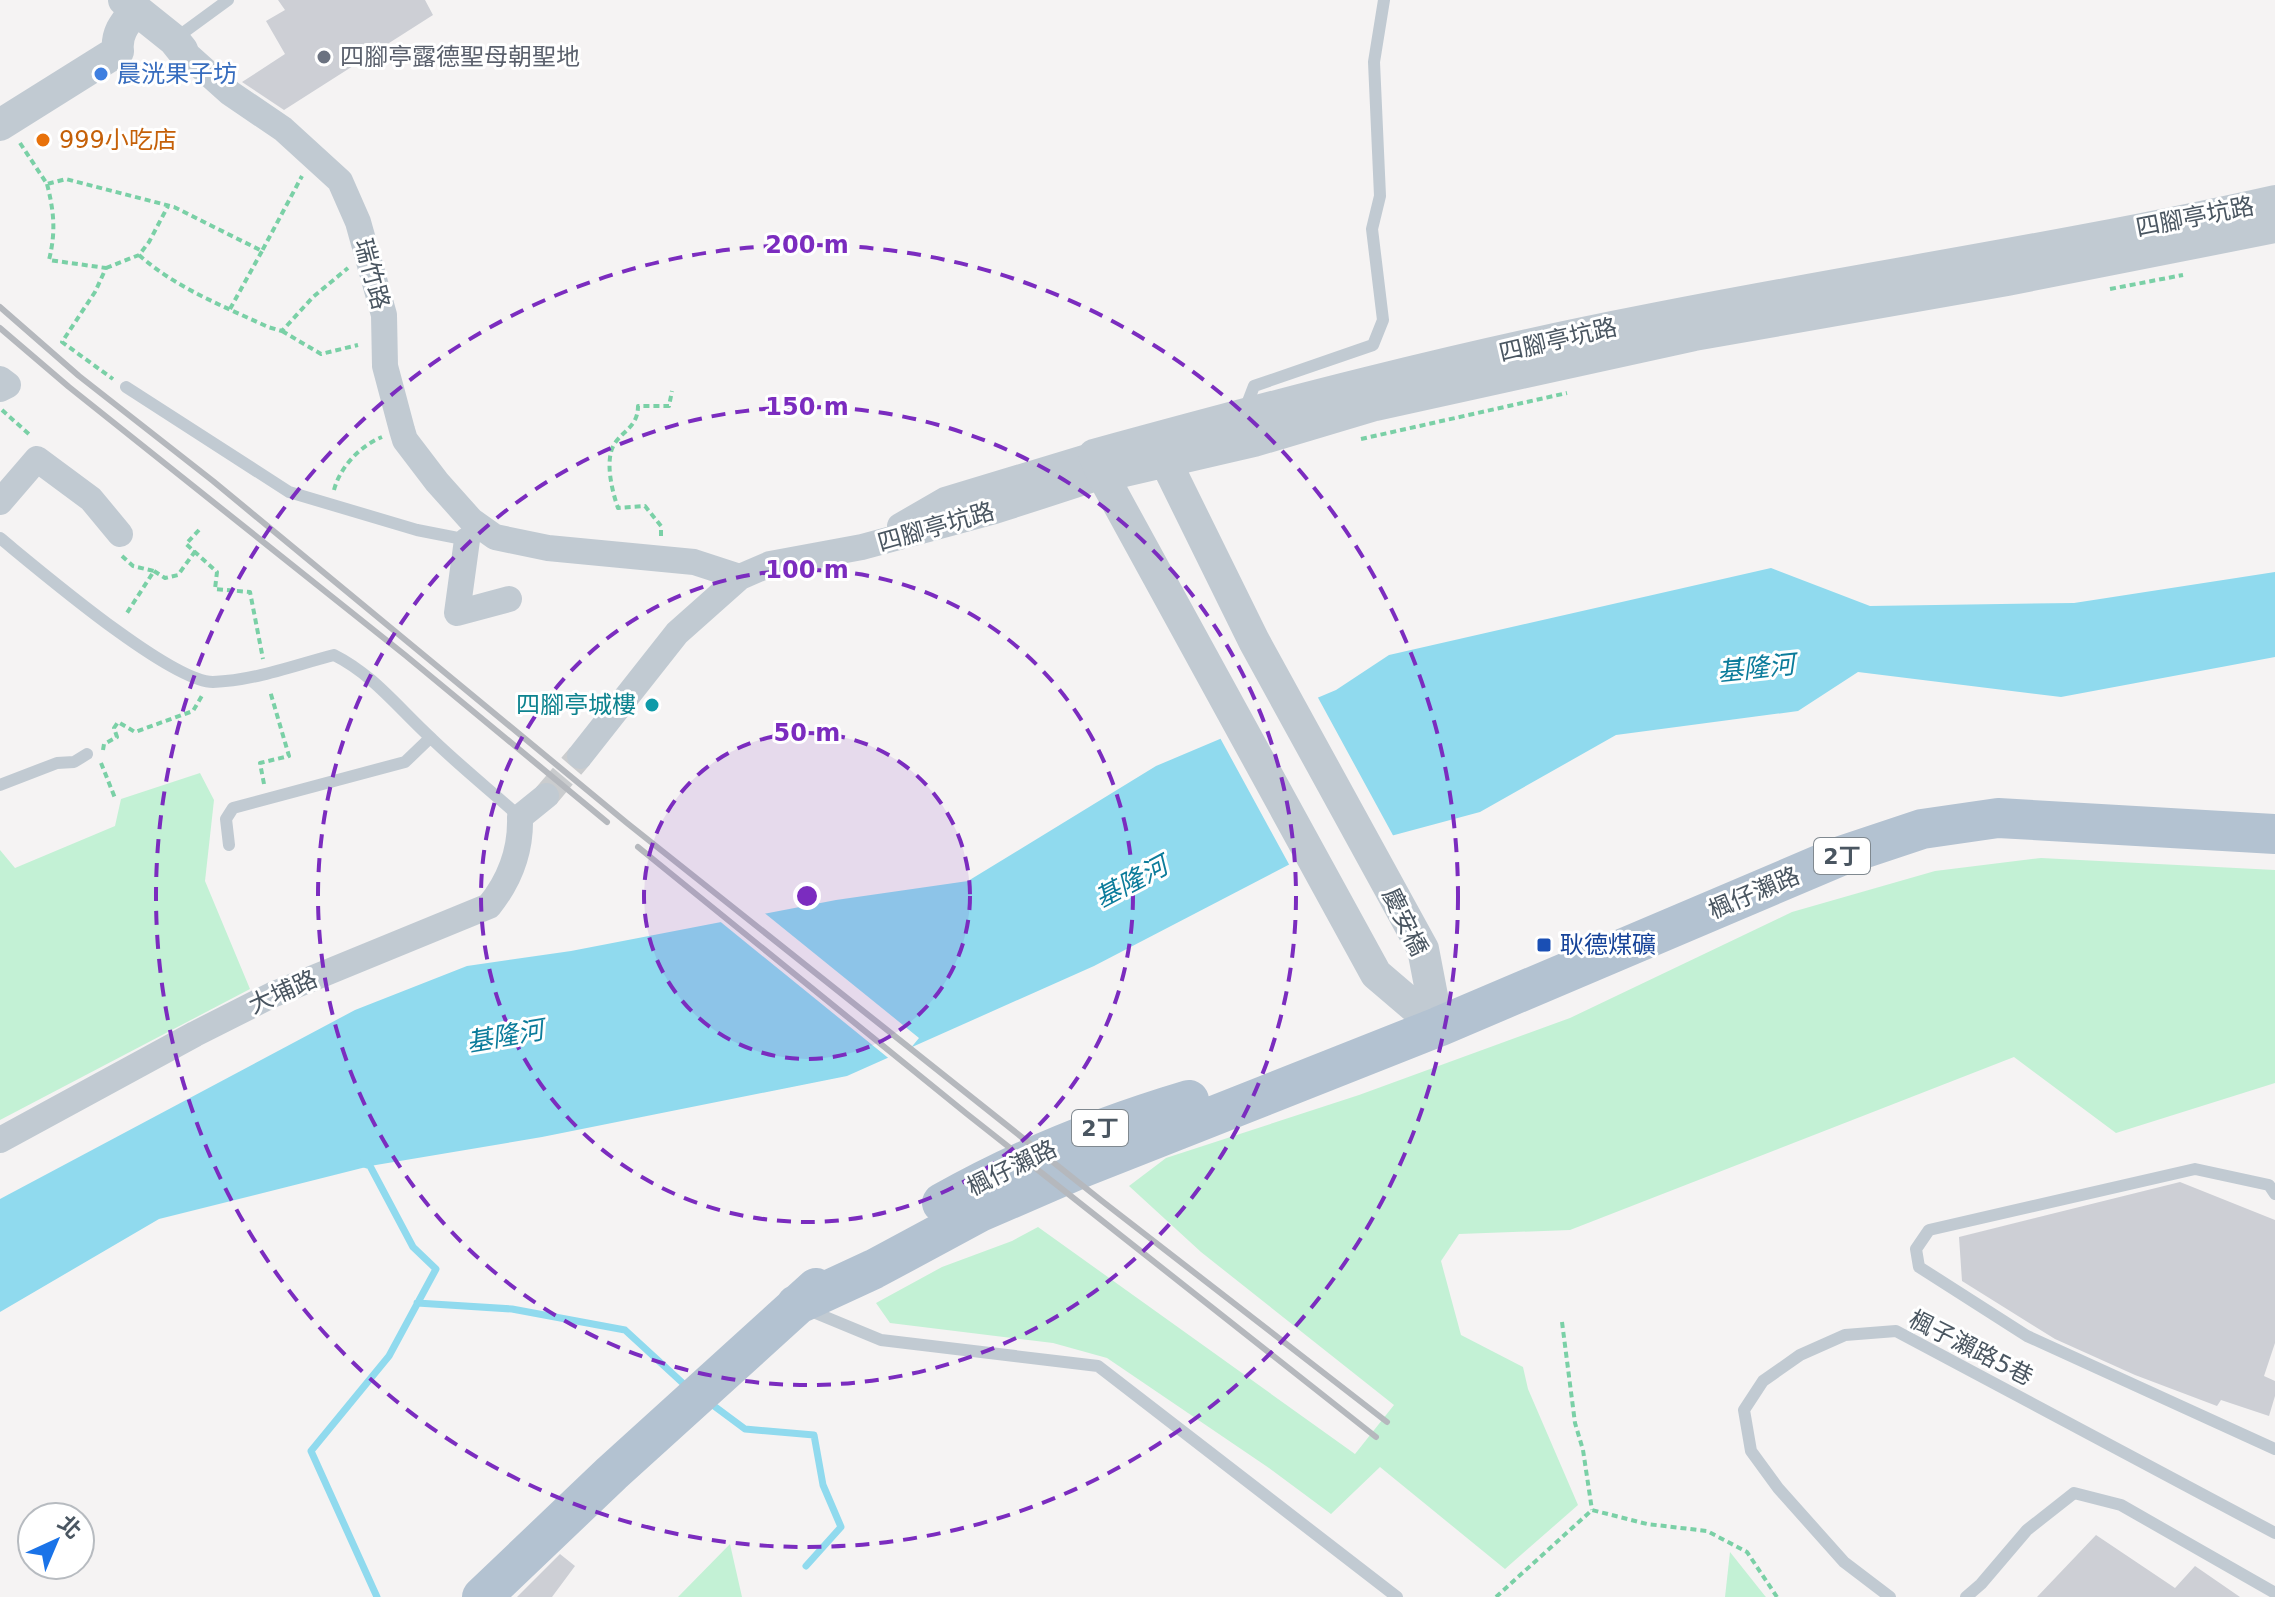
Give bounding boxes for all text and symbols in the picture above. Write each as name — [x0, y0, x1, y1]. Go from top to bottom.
place label: 四腳亭露德聖母朝聖地 — [340, 43, 580, 71]
marker: 四腳亭露德聖母朝聖地 — [315, 48, 333, 66]
place label: 晨洸果子坊 — [117, 60, 237, 88]
marker: 晨洸果子坊 — [92, 65, 110, 83]
place label: 999小吃店 — [59, 126, 177, 154]
marker: 999小吃店 — [34, 131, 52, 149]
street label: 四腳亭坑路 — [2133, 192, 2257, 242]
text: 200 m — [765, 231, 849, 259]
street label: 瑞竹路 — [349, 236, 395, 312]
street label: 四腳亭坑路 — [1496, 313, 1620, 367]
text: 150 m — [765, 393, 849, 421]
street label: 四腳亭坑路 — [874, 497, 998, 557]
text: 100 m — [765, 556, 849, 584]
water label: 基隆河 — [1716, 648, 1801, 687]
place label: 四腳亭城樓 — [516, 691, 636, 719]
marker: 四腳亭城樓 — [643, 696, 661, 714]
text: 50 m — [774, 719, 840, 747]
road number: 2丁 — [1814, 838, 1870, 874]
water label: 基隆河 — [1090, 848, 1177, 914]
street label: 楓仔瀨路 — [1704, 861, 1804, 925]
centre of rings — [793, 882, 821, 910]
street label: 慶安橋 — [1377, 884, 1433, 960]
place label: 耿德煤礦 — [1560, 931, 1656, 959]
marker: 耿德煤礦 — [1535, 936, 1553, 954]
street label: 大埔路 — [244, 965, 322, 1019]
water label: 基隆河 — [464, 1014, 551, 1058]
road number: 2丁 — [1072, 1110, 1128, 1146]
street label: 楓仔瀨路 — [963, 1134, 1061, 1202]
street label: 楓子瀨路5巷 — [1904, 1305, 2038, 1391]
north arrow — [16, 1501, 96, 1581]
text: 北 — [53, 1510, 86, 1544]

